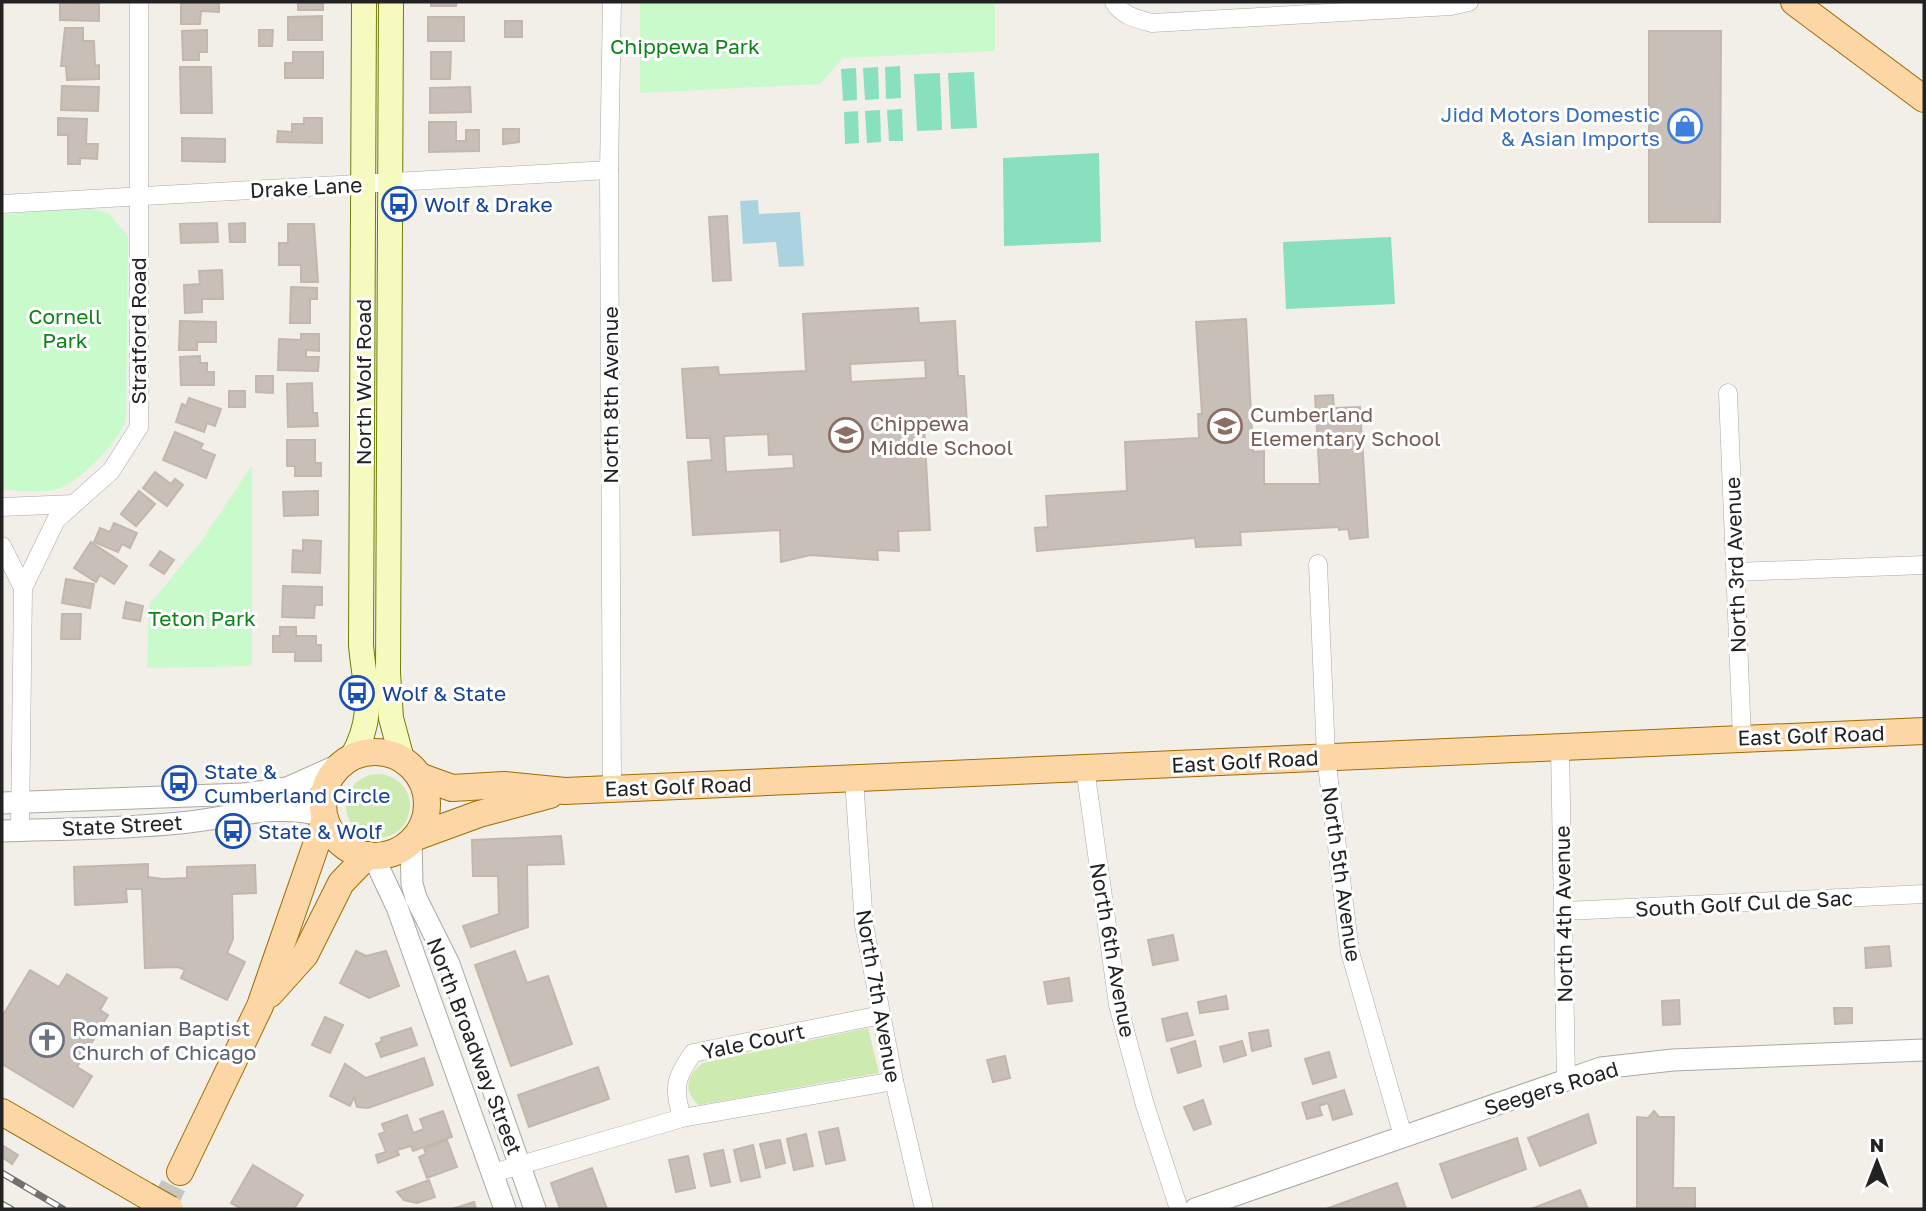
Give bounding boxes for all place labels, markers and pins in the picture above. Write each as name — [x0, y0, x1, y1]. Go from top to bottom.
place label: Jidd Motors Domestic & Asian Imports — [1441, 101, 1660, 151]
shop icon: Jidd Motors Domestic & Asian Imports — [1666, 107, 1704, 145]
bus stop icon: Wolf & Drake — [380, 185, 418, 223]
place label: Wolf & Drake — [424, 191, 553, 217]
place label: Cumberland Elementary School — [1250, 401, 1441, 451]
school or university icon: Cumberland Elementary School — [1206, 407, 1244, 445]
place label: Chippewa Middle School — [870, 410, 1013, 460]
school or university icon: Chippewa Middle School — [827, 416, 865, 454]
bus stop icon: Wolf & State — [338, 674, 376, 712]
place label: Wolf & State — [382, 680, 506, 706]
place label: State & Cumberland Circle — [204, 758, 391, 808]
bus stop icon: State & Cumberland Circle — [160, 764, 198, 802]
bus stop icon: State & Wolf — [214, 812, 252, 850]
place label: State & Wolf — [258, 818, 382, 844]
place label: Romanian Baptist Church of Chicago — [72, 1015, 256, 1065]
church icon: Romanian Baptist Church of Chicago — [28, 1021, 66, 1059]

